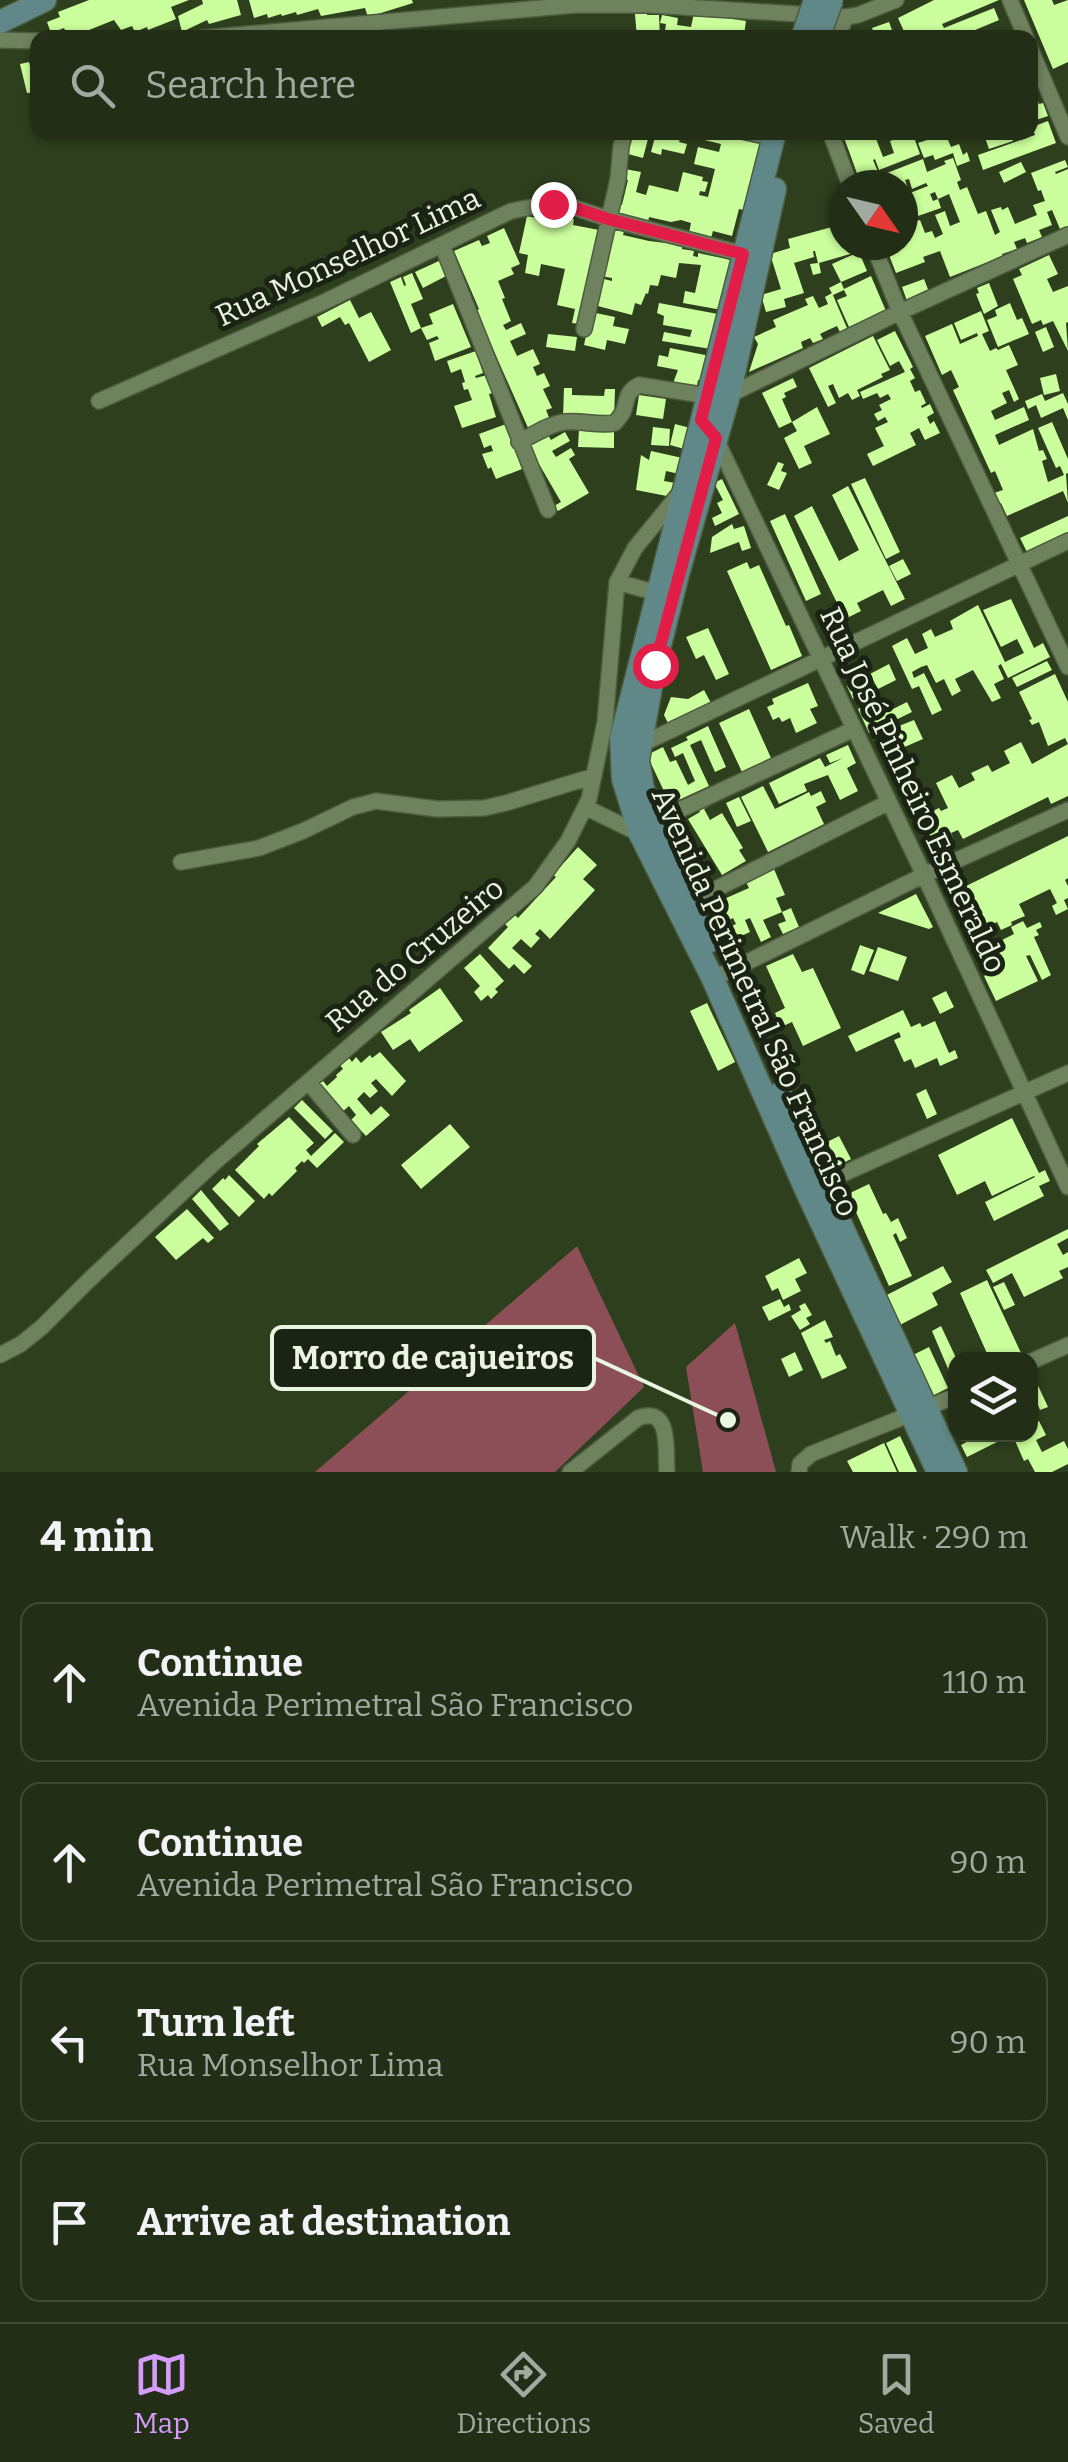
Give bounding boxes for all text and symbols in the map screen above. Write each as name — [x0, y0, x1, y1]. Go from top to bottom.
search box — [30, 30, 1038, 140]
icon: search — [65, 58, 120, 113]
text: Search here — [145, 62, 356, 108]
north arrow — [828, 170, 918, 260]
street label: Rua Monselhor Lima — [210, 180, 486, 334]
route end — [531, 182, 577, 228]
street label: Rua José Pinheiro Esmeraldo — [812, 602, 1014, 978]
route start — [633, 643, 679, 689]
street label: Avenida Perimetral São Francisco — [644, 782, 866, 1222]
street label: Rua do Cruzeiro — [319, 870, 511, 1040]
callout: Morro de cajueiros — [272, 1327, 594, 1389]
text: Morro de cajueiros — [292, 1339, 574, 1377]
map controls — [948, 1352, 1038, 1442]
button: layers — [948, 1352, 1038, 1442]
text: 4 min — [40, 1512, 154, 1562]
text: Walk · 290 m — [840, 1518, 1028, 1556]
text: Continue — [137, 1640, 303, 1686]
icon: ahead — [42, 1655, 97, 1710]
text: 110 m — [943, 1663, 1026, 1701]
text: Avenida Perimetral São Francisco — [137, 1686, 634, 1724]
text: Continue — [137, 1820, 303, 1866]
icon: ahead — [42, 1835, 97, 1890]
text: 90 m — [950, 1843, 1026, 1881]
text: Avenida Perimetral São Francisco — [137, 1866, 634, 1904]
text: Turn left — [137, 2000, 295, 2046]
icon: left — [42, 2015, 97, 2070]
text: 90 m — [950, 2023, 1026, 2061]
text: Rua Monselhor Lima — [137, 2046, 444, 2084]
icon: arrive — [42, 2195, 97, 2250]
text: Arrive at destination — [137, 2199, 510, 2245]
tab: Map — [133, 2347, 190, 2440]
tab: Directions — [456, 2347, 591, 2440]
tab: Saved — [858, 2347, 935, 2440]

